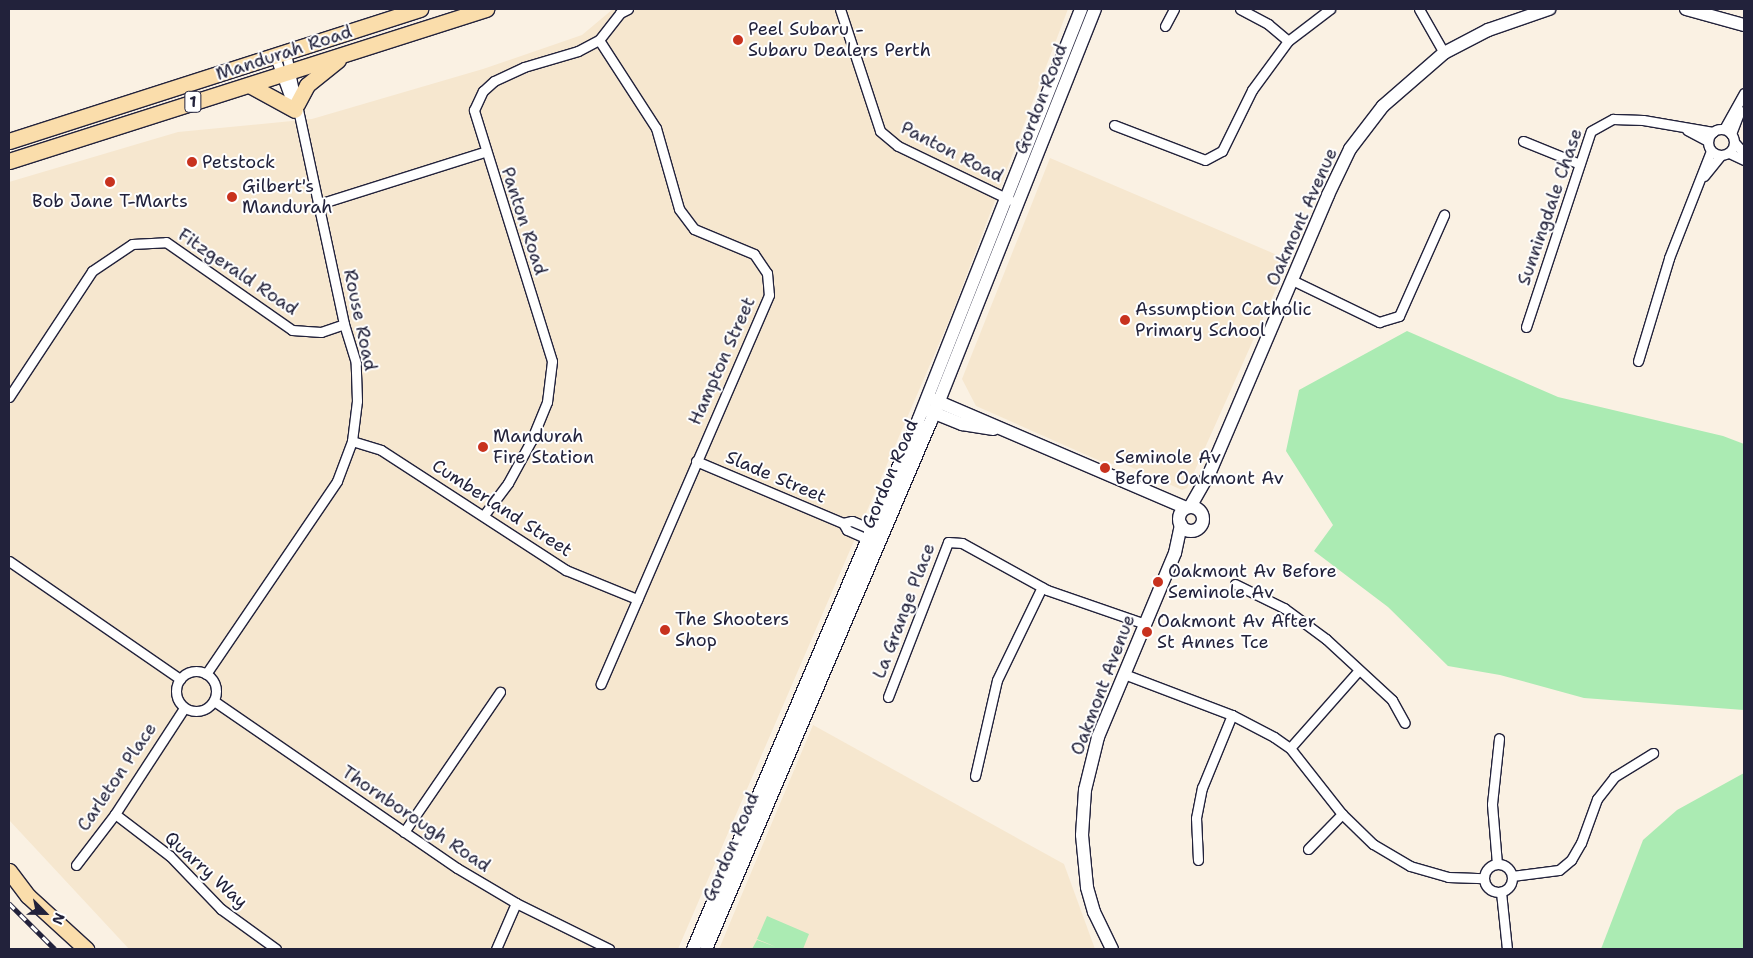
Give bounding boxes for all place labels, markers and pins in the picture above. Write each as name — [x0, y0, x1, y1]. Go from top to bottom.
place label: Peel Subaru - Subaru Dealers Perth — [748, 19, 931, 62]
marker: Peel Subaru - Subaru Dealers Perth — [732, 34, 744, 46]
place label: Petstock — [202, 151, 275, 173]
marker: Petstock — [186, 156, 198, 168]
marker: Bob Jane T-Marts — [104, 176, 116, 188]
place label: Gilbert's Mandurah — [242, 176, 333, 218]
place label: Bob Jane T-Marts — [32, 190, 188, 212]
marker: Gilbert's Mandurah — [226, 191, 238, 203]
place label: Assumption Catholic Primary School — [1135, 299, 1312, 342]
marker: Assumption Catholic Primary School — [1119, 314, 1131, 326]
place label: Mandurah Fire Station — [493, 426, 594, 468]
marker: Mandurah Fire Station — [477, 441, 489, 453]
place label: Seminole Av Before Oakmont Av — [1115, 447, 1284, 489]
marker: Seminole Av Before Oakmont Av — [1099, 462, 1111, 474]
place label: Oakmont Av Before Seminole Av — [1168, 561, 1337, 604]
marker: Oakmont Av Before Seminole Av — [1152, 576, 1164, 588]
place label: The Shooters Shop — [675, 609, 789, 652]
place label: Oakmont Av After St Annes Tce — [1157, 611, 1316, 654]
marker: The Shooters Shop — [659, 624, 671, 636]
marker: Oakmont Av After St Annes Tce — [1141, 626, 1153, 638]

